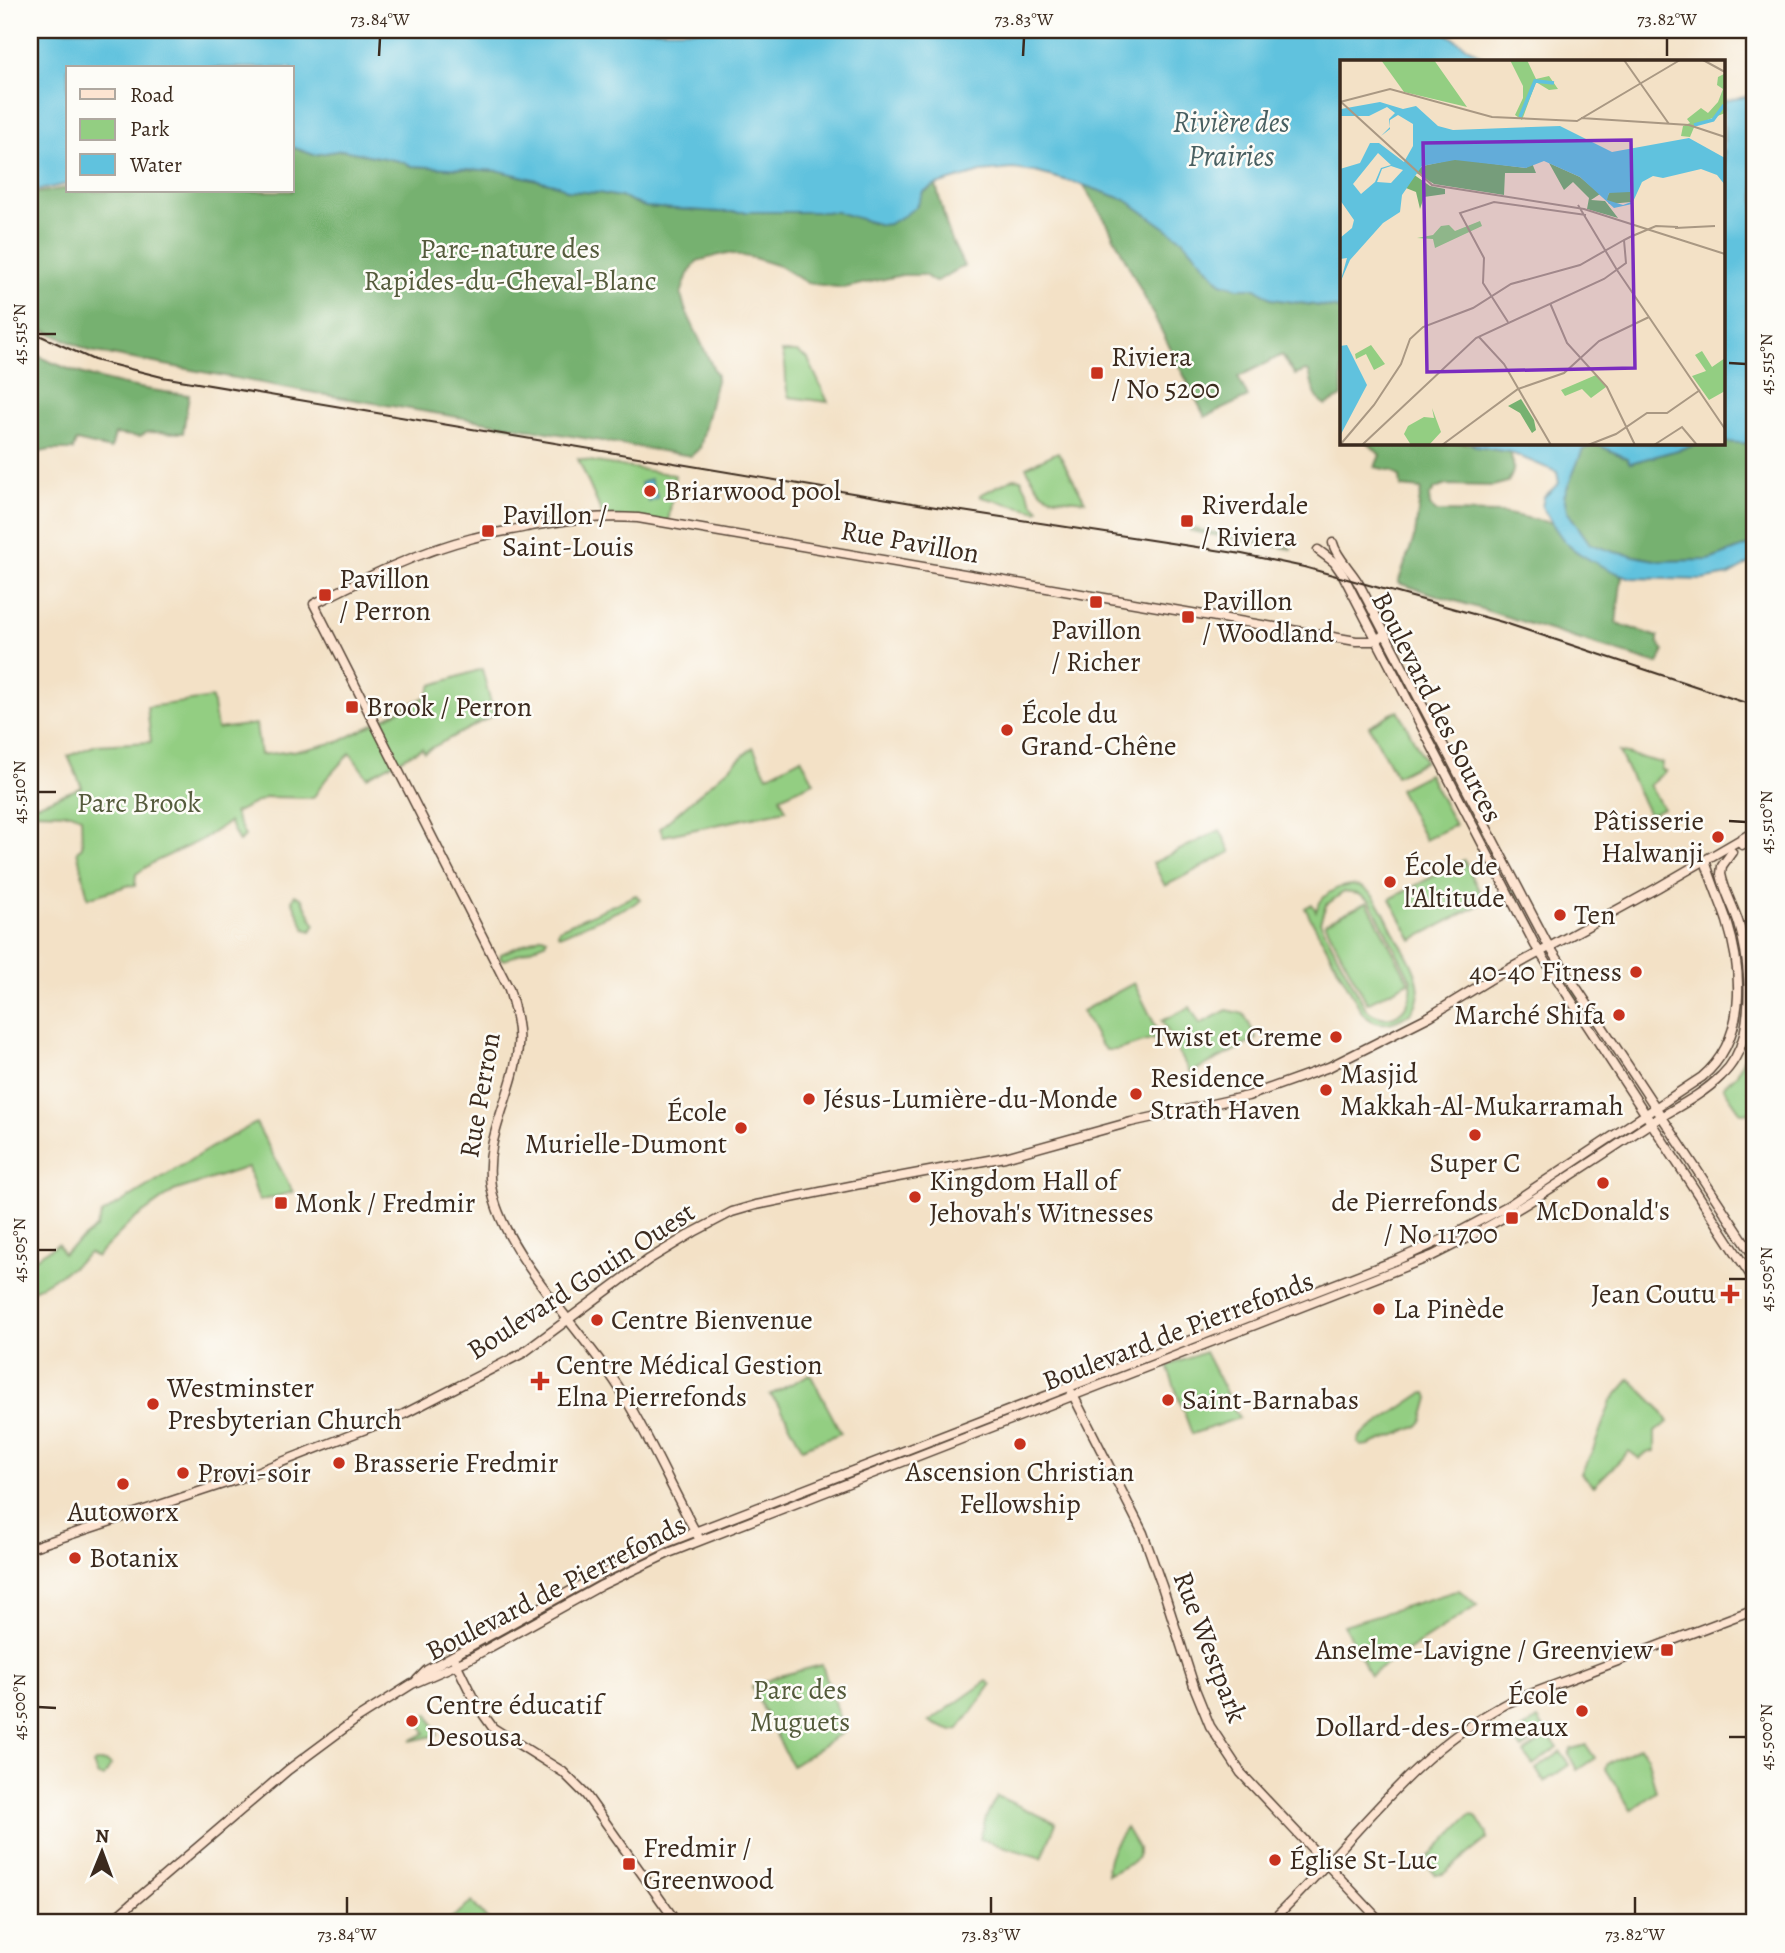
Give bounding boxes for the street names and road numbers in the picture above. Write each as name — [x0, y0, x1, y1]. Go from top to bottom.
street label: Rue Pavillon — [838, 511, 982, 573]
street label: Boulevard des Sources — [1362, 585, 1512, 829]
street label: Rue Perron — [450, 1029, 510, 1161]
street label: Boulevard Gouin Ouest — [460, 1193, 702, 1369]
street label: Boulevard de Pierrefonds — [1037, 1262, 1319, 1400]
street label: Boulevard de Pierrefonds — [419, 1506, 693, 1670]
street label: Rue Westpark — [1164, 1566, 1256, 1728]

